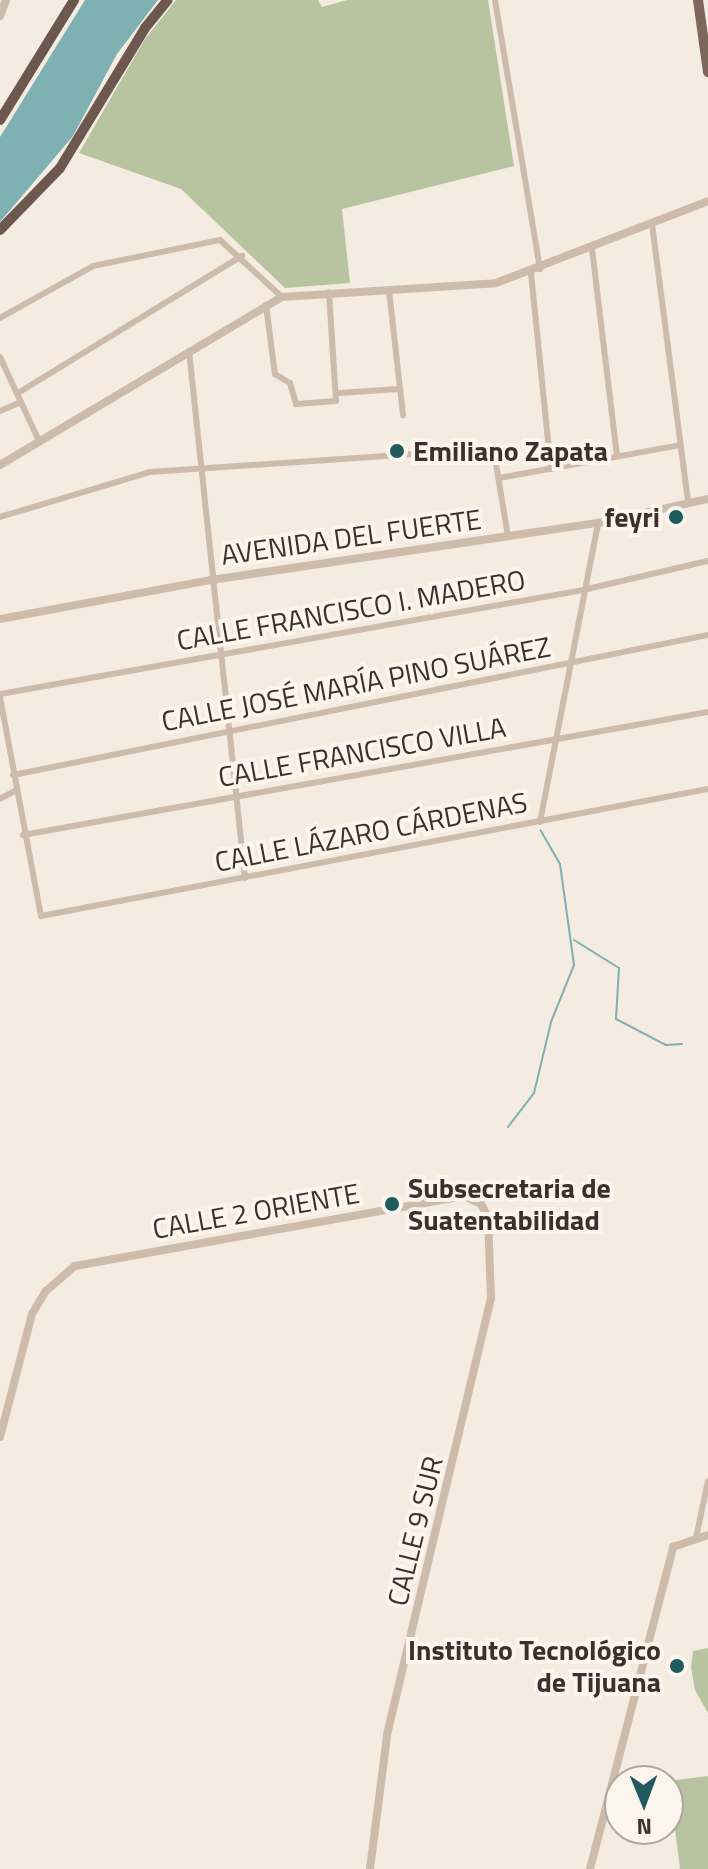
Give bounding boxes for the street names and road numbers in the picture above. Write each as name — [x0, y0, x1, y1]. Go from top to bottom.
street label: AVENIDA DEL FUERTE — [219, 502, 483, 572]
street label: CALLE FRANCISCO I. MADERO — [174, 563, 528, 657]
street label: CALLE JOSÉ MARÍA PINO SUÁREZ — [159, 630, 553, 738]
street label: CALLE FRANCISCO VILLA — [216, 710, 508, 794]
street label: CALLE LÁZARO CÁRDENAS — [212, 785, 530, 879]
street label: CALLE 2 ORIENTE — [150, 1176, 362, 1246]
street label: CALLE 9 SUR — [380, 1453, 450, 1609]

